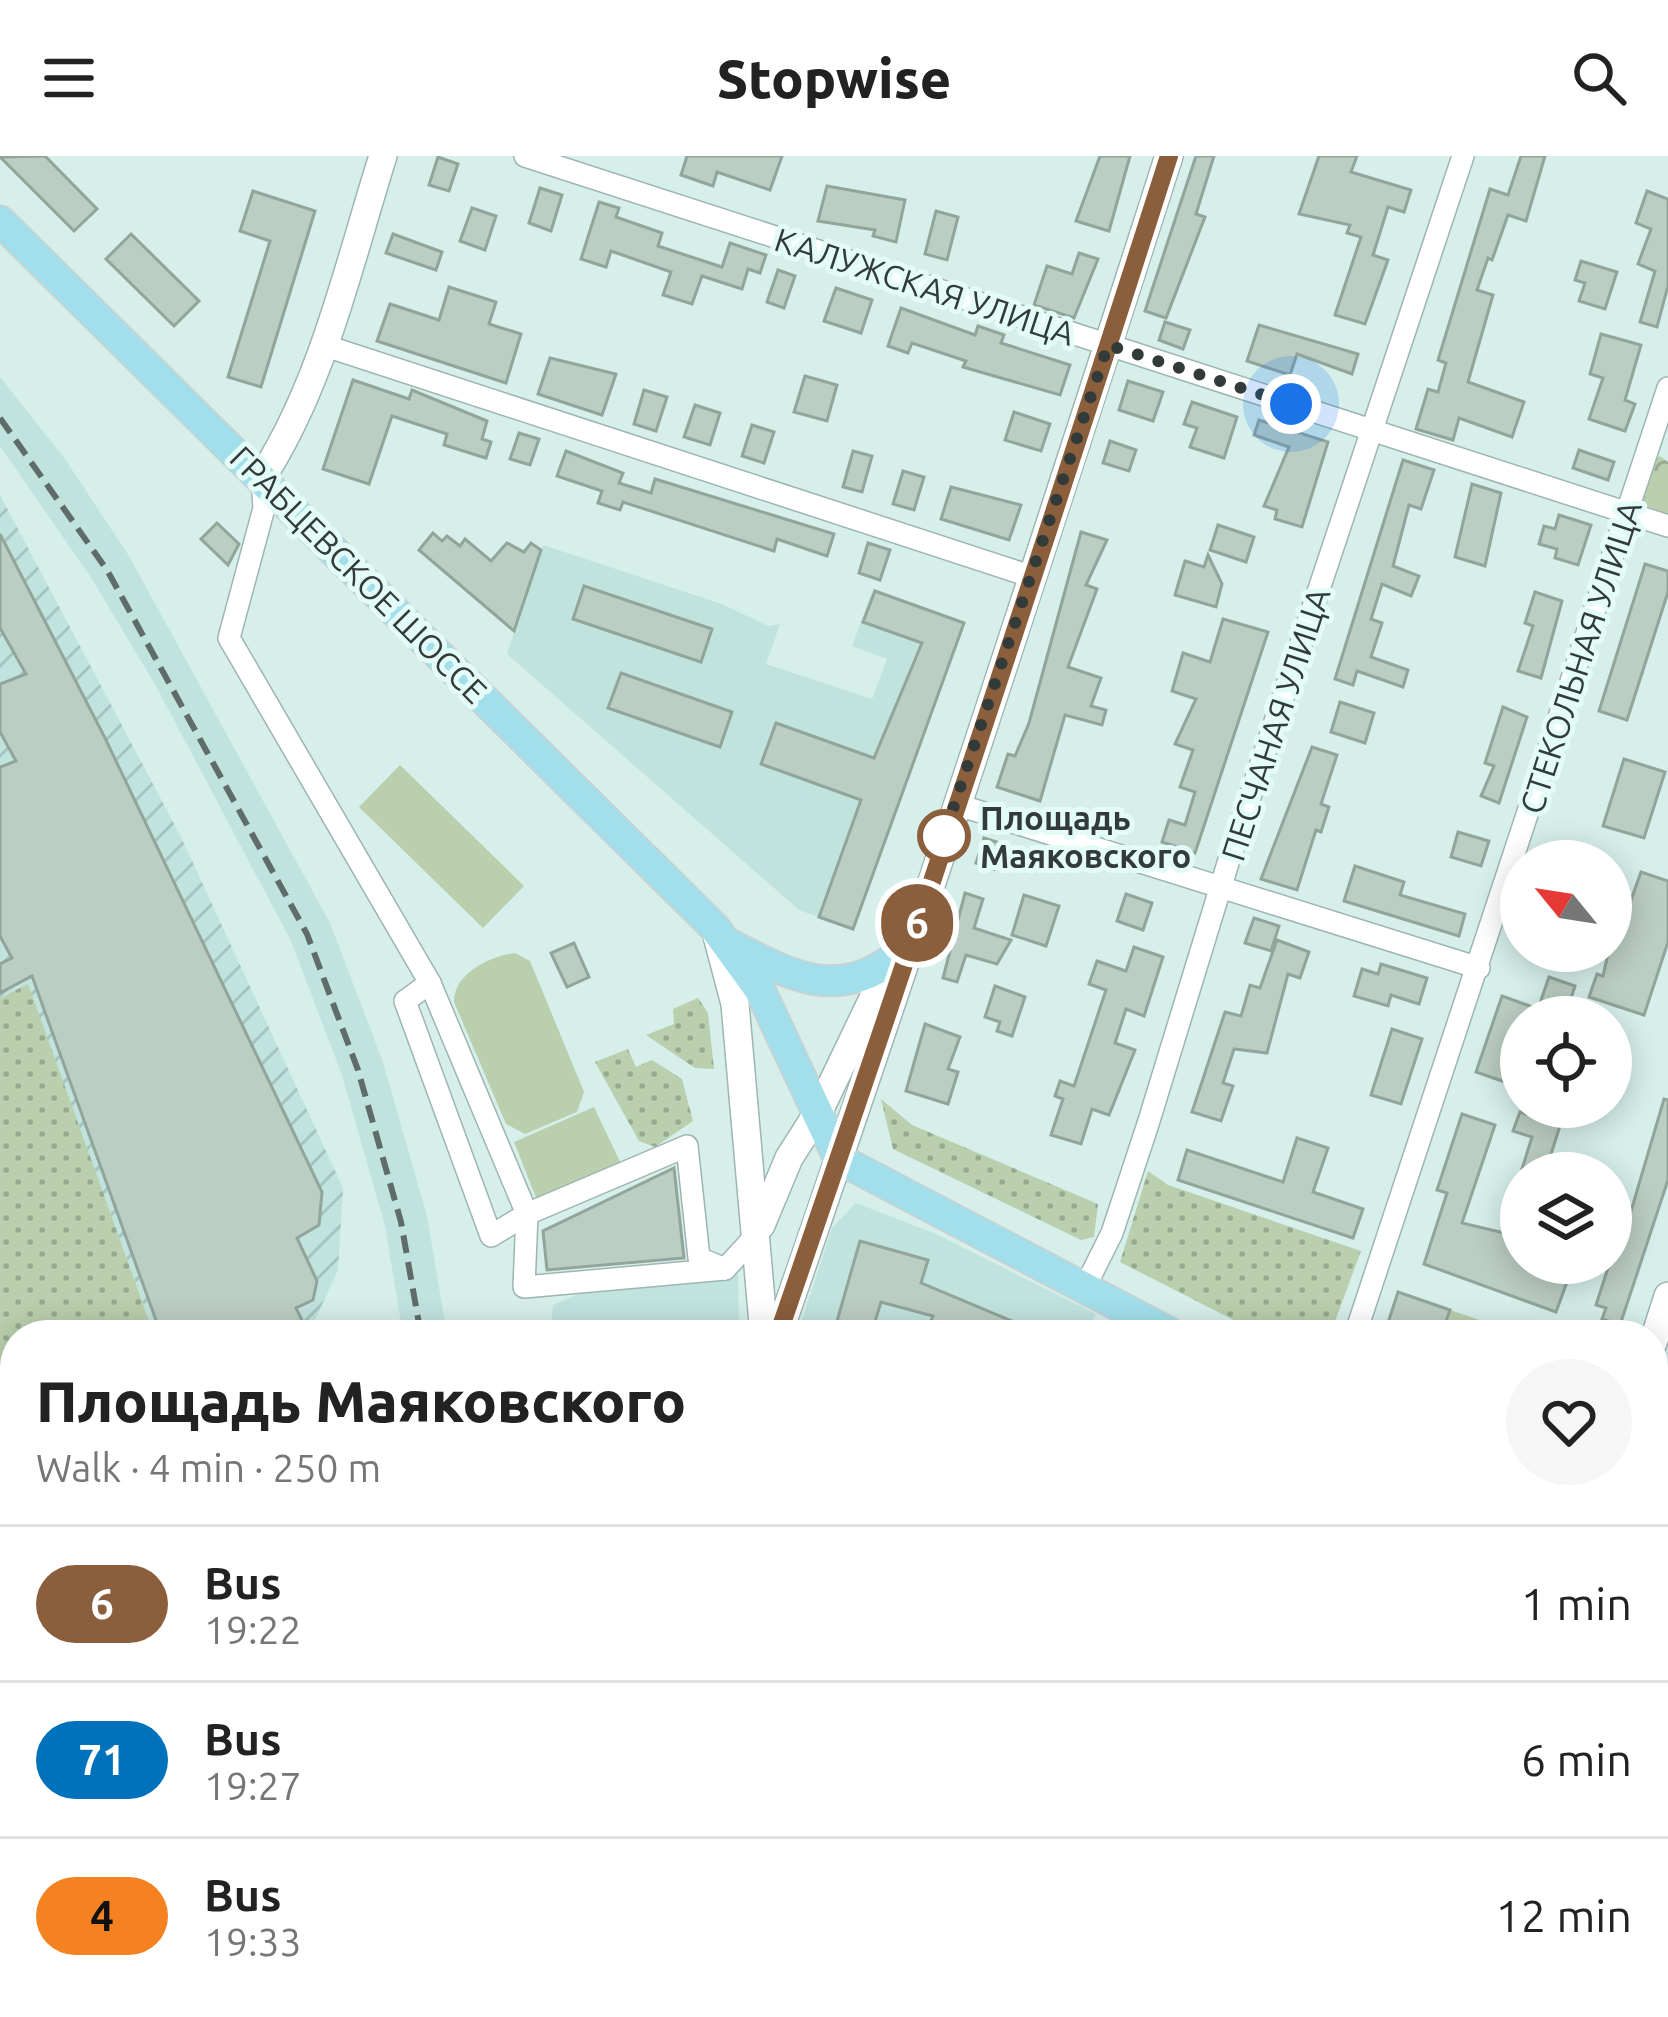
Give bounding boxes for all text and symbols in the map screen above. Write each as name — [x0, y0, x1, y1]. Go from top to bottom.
icon: menu — [36, 45, 102, 111]
icon: search — [1566, 45, 1632, 111]
text: Stopwise — [717, 48, 951, 108]
street label: КАЛУЖСКАЯ УЛИЦА — [771, 220, 1080, 352]
your location — [1261, 374, 1321, 434]
street label: ГРАБЦЕВСКОЕ ШОССЕ — [223, 438, 495, 710]
street label: СТЕКОЛЬНАЯ УЛИЦА — [1512, 495, 1648, 818]
street label: ПЕСЧАНАЯ УЛИЦА — [1213, 582, 1337, 865]
place label: Площадь Маяковского — [980, 799, 1191, 874]
marker: Площадь Маяковского — [919, 811, 969, 861]
north arrow — [1500, 840, 1632, 972]
map controls — [1500, 840, 1632, 1284]
line badge: 6 — [878, 884, 956, 962]
text: 6 — [905, 899, 929, 946]
button: locate — [1500, 996, 1632, 1128]
button: layers — [1500, 1152, 1632, 1284]
button: heart — [1506, 1359, 1632, 1485]
text: Площадь Маяковского — [36, 1369, 686, 1433]
text: Walk · 4 min · 250 m — [36, 1446, 381, 1489]
text: Bus — [204, 1557, 281, 1608]
text: 1 min — [1521, 1578, 1632, 1629]
text: 6 — [90, 1580, 114, 1627]
text: 19:22 — [204, 1608, 302, 1651]
text: Bus — [204, 1713, 281, 1764]
text: 6 min — [1521, 1734, 1632, 1785]
text: 71 — [78, 1736, 126, 1783]
text: 19:27 — [204, 1764, 302, 1807]
text: Bus — [204, 1869, 281, 1920]
text: 12 min — [1495, 1890, 1632, 1941]
text: 4 — [90, 1892, 114, 1939]
text: 19:33 — [204, 1920, 302, 1963]

